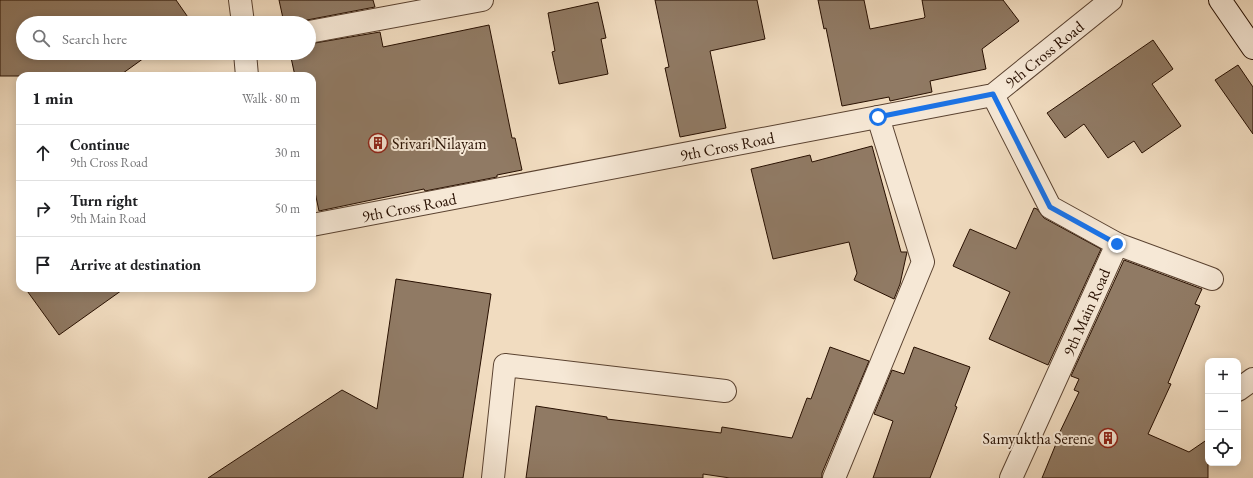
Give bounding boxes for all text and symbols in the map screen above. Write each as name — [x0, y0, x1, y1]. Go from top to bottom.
search box — [16, 16, 316, 60]
street label: 9th Cross Road — [1000, 16, 1089, 93]
icon: search — [30, 27, 52, 49]
text: Search here — [62, 29, 127, 48]
text: 1 min — [32, 87, 73, 109]
text: Walk · 80 m — [242, 90, 300, 107]
route start — [869, 108, 887, 126]
street label: 9th Cross Road — [678, 127, 777, 166]
building icon: Srivari Nilayam — [367, 132, 389, 154]
place label: Srivari Nilayam — [392, 133, 487, 154]
text: Continue — [70, 135, 130, 154]
icon: ahead — [32, 142, 54, 164]
text: 30 m — [275, 144, 300, 161]
text: 9th Cross Road — [70, 154, 148, 171]
street label: 9th Cross Road — [360, 188, 459, 227]
text: Turn right — [70, 191, 138, 210]
icon: right — [32, 198, 54, 220]
text: 50 m — [275, 200, 300, 217]
text: 9th Main Road — [70, 210, 146, 227]
route end — [1108, 235, 1126, 253]
icon: arrive — [32, 254, 54, 276]
text: Arrive at destination — [70, 255, 201, 274]
street label: 9th Main Road — [1058, 264, 1115, 359]
map controls — [1205, 358, 1241, 466]
button: + — [1205, 358, 1241, 394]
button: − — [1205, 394, 1241, 430]
building icon: Samyuktha Serene — [1097, 427, 1119, 449]
place label: Samyuktha Serene — [983, 428, 1094, 449]
button: locate — [1205, 430, 1241, 466]

